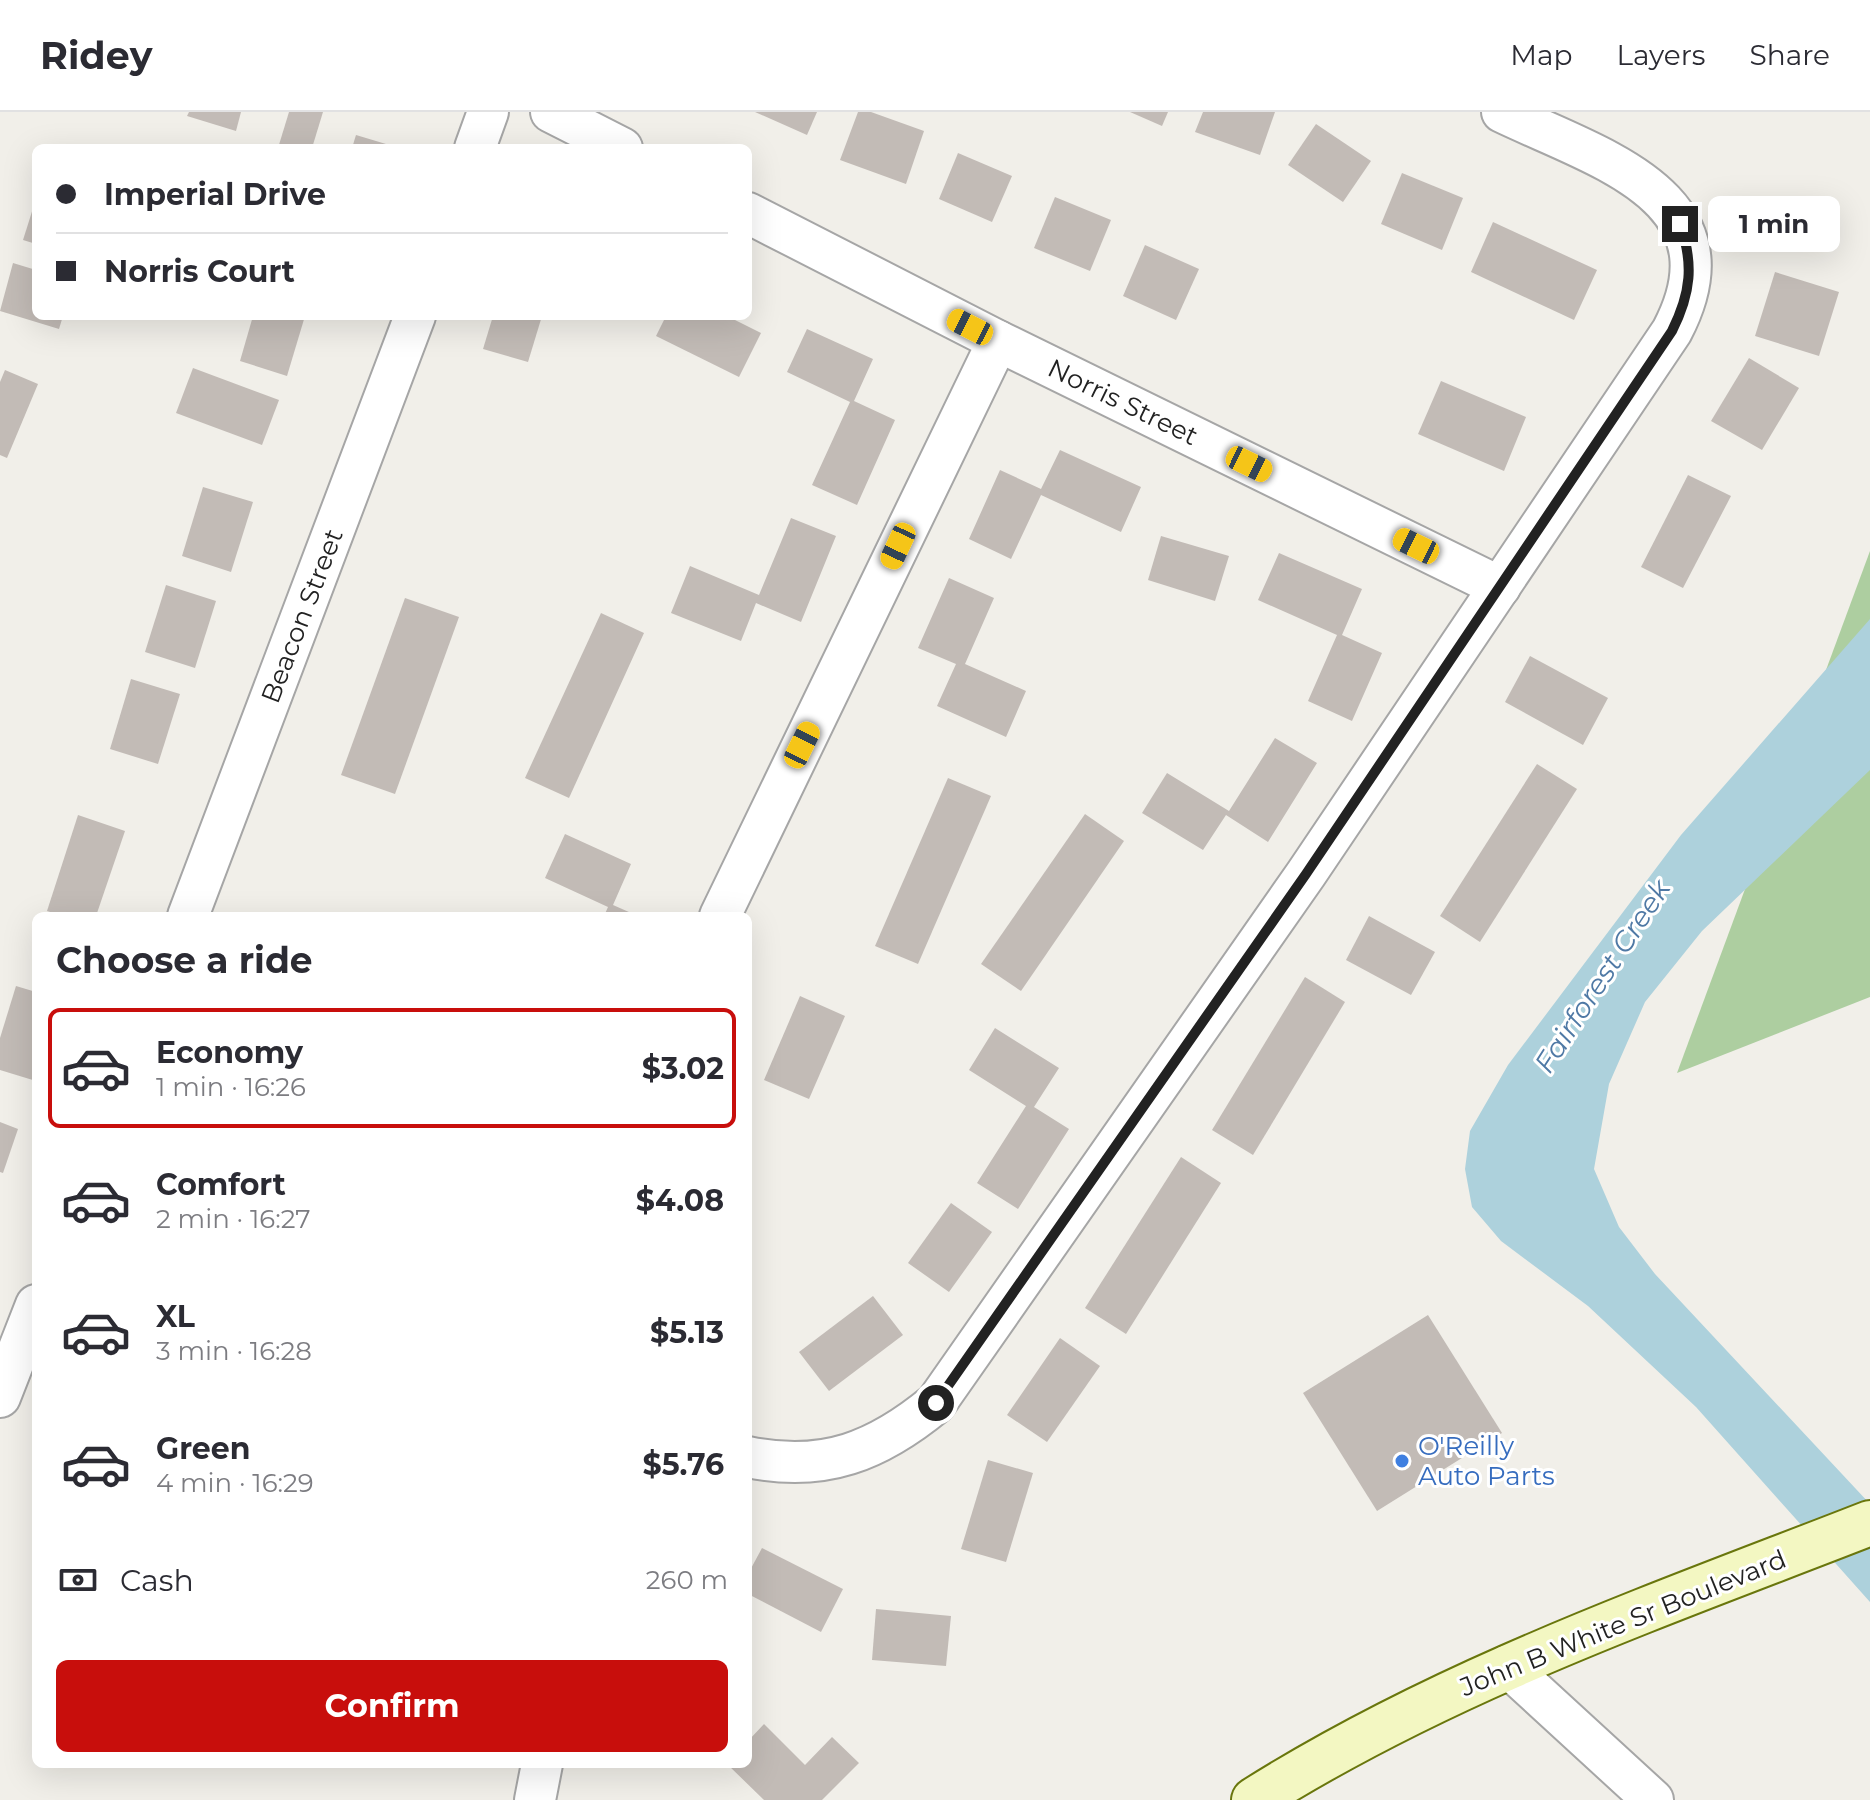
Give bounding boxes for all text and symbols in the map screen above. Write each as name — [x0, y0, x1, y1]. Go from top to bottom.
text: Ridey — [40, 32, 152, 79]
text: Map — [1510, 38, 1573, 72]
text: Layers — [1617, 38, 1706, 72]
text: Share — [1750, 38, 1830, 72]
text: Imperial Drive — [104, 176, 326, 213]
callout: 1 min — [1708, 196, 1840, 252]
route end — [1662, 206, 1698, 242]
text: 1 min — [1739, 208, 1809, 240]
text: Norris Court — [104, 253, 295, 290]
car — [943, 305, 997, 349]
street label: Norris Street — [1043, 352, 1203, 452]
car — [1222, 443, 1276, 485]
car — [877, 519, 919, 573]
street label: Beacon Street — [254, 524, 350, 708]
car — [1389, 525, 1443, 567]
car — [781, 718, 823, 772]
water label: Fairforest Creek — [1527, 872, 1678, 1079]
text: Choose a ride — [56, 938, 313, 982]
icon: car — [60, 1032, 132, 1104]
text: Economy — [156, 1034, 303, 1071]
text: $3.02 — [642, 1050, 724, 1087]
text: 1 min · 16:26 — [156, 1071, 306, 1103]
icon: car — [60, 1164, 132, 1236]
text: Comfort — [156, 1166, 286, 1203]
text: $4.08 — [636, 1182, 724, 1219]
text: 2 min · 16:27 — [156, 1203, 311, 1235]
icon: car — [60, 1296, 132, 1368]
text: XL — [156, 1298, 195, 1335]
text: $5.13 — [650, 1314, 724, 1351]
text: 3 min · 16:28 — [156, 1335, 312, 1367]
route start — [918, 1385, 954, 1421]
icon: car — [60, 1428, 132, 1500]
text: Green — [156, 1430, 250, 1467]
place label: O'Reilly Auto Parts — [1418, 1430, 1555, 1492]
text: $5.76 — [643, 1446, 724, 1483]
marker: O'Reilly Auto Parts — [1393, 1452, 1411, 1470]
text: 4 min · 16:29 — [156, 1467, 314, 1499]
street label: John B White Sr Boulevard — [1454, 1543, 1791, 1704]
icon: cash — [56, 1558, 100, 1602]
text: Cash — [120, 1562, 194, 1599]
text: 260 m — [646, 1564, 728, 1596]
button: Confirm — [56, 1660, 728, 1752]

